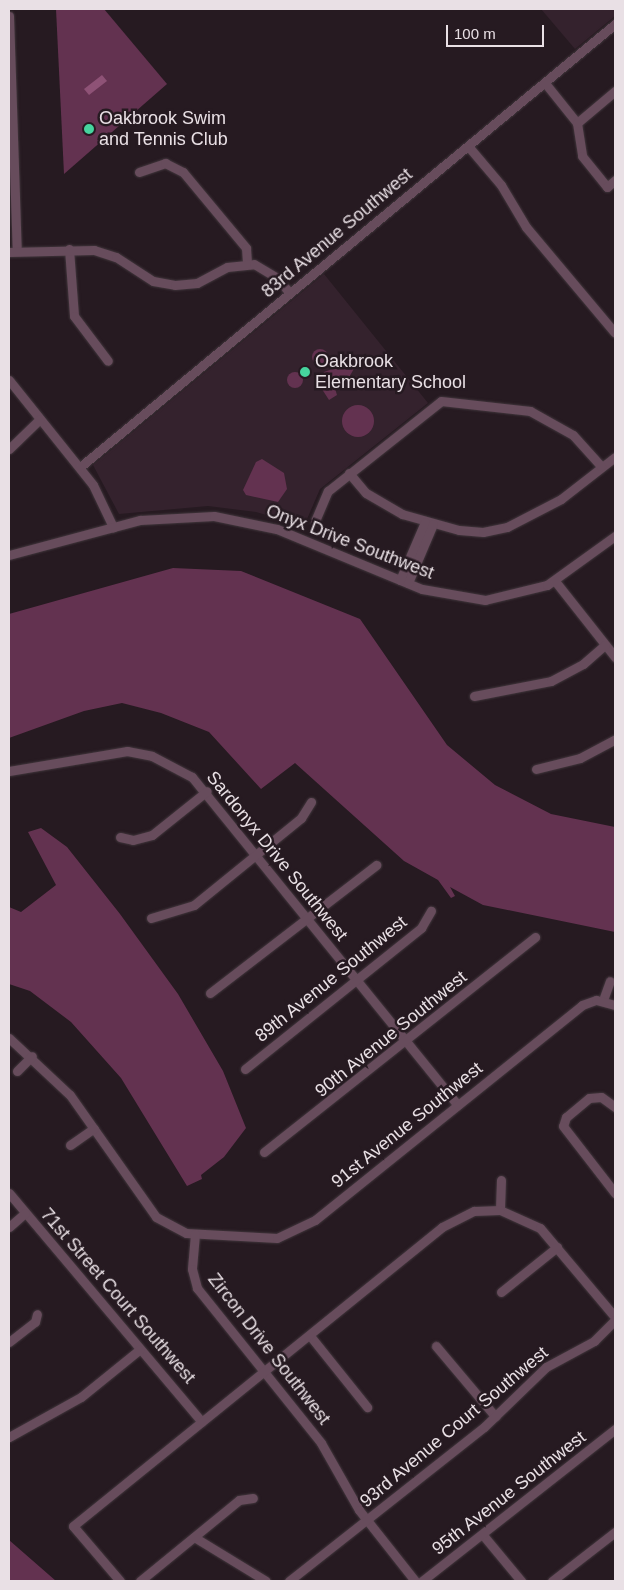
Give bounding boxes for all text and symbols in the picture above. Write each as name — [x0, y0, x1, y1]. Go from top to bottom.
scale bar — [449, 15, 546, 47]
text: 100 m — [454, 25, 496, 42]
place label: Oakbrook Swim and Tennis Club — [99, 108, 228, 150]
marker: Oakbrook Swim and Tennis Club — [83, 123, 95, 135]
street label: 83rd Avenue Southwest — [257, 163, 417, 303]
place label: Oakbrook Elementary School — [315, 351, 466, 394]
marker: Oakbrook Elementary School — [299, 366, 311, 378]
street label: Onyx Drive Southwest — [263, 500, 437, 584]
street label: Sardonyx Drive Southwest — [202, 767, 352, 945]
street label: 89th Avenue Southwest — [250, 911, 412, 1047]
street label: 90th Avenue Southwest — [310, 966, 472, 1102]
street label: 91st Avenue Southwest — [327, 1057, 487, 1193]
street label: 71st Street Court Southwest — [36, 1204, 200, 1388]
street label: Zircon Drive Southwest — [203, 1269, 335, 1429]
street label: 93rd Avenue Court Southwest — [355, 1342, 553, 1512]
street label: 95th Avenue Southwest — [428, 1426, 590, 1560]

